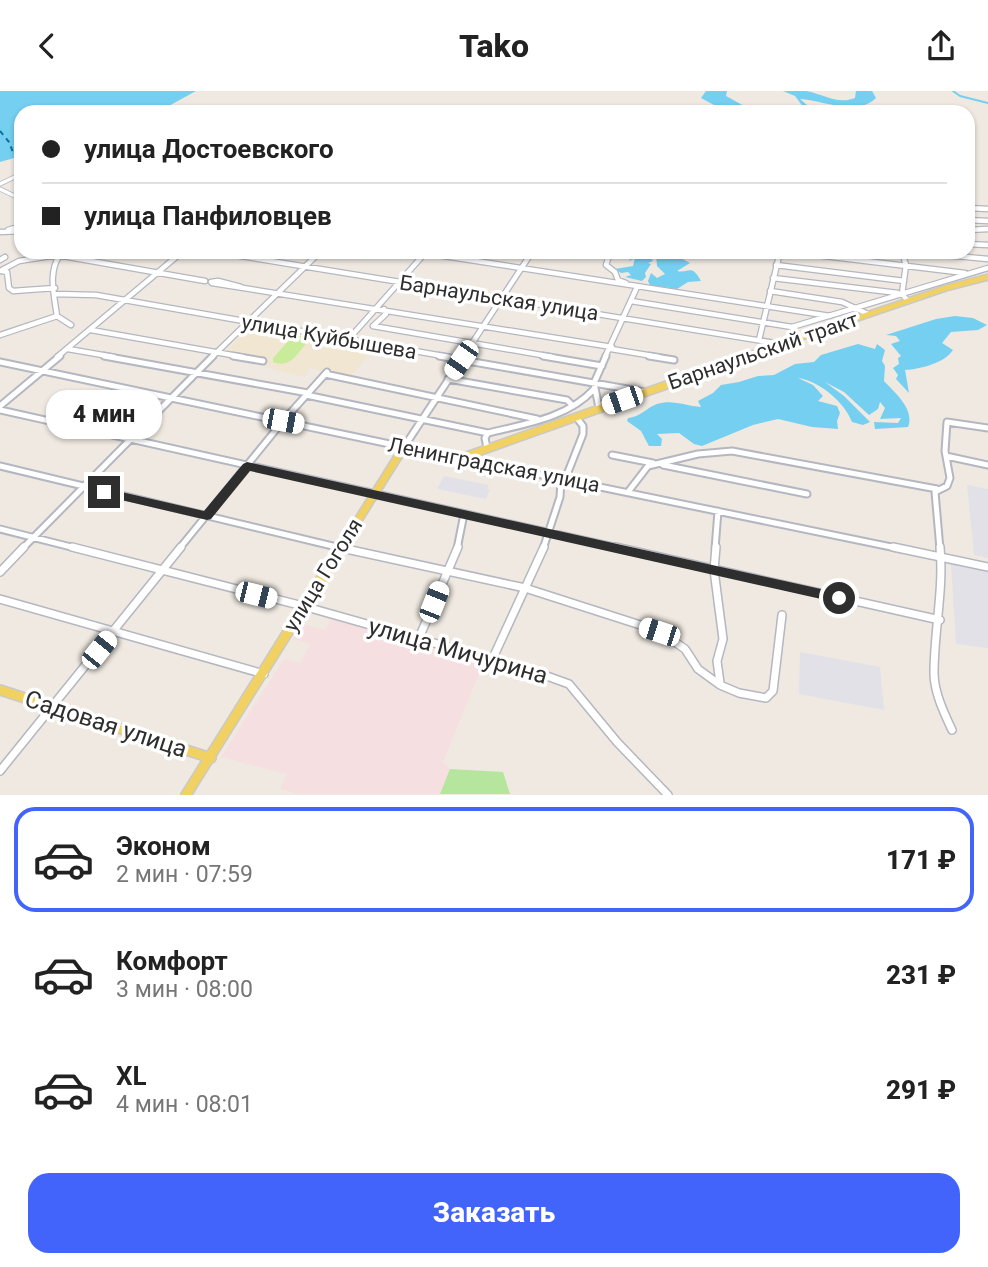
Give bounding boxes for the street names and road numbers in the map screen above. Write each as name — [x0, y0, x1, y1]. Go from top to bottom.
street label: Барнаульская улица — [398, 270, 600, 326]
street label: Барнаульский тракт — [665, 307, 861, 395]
street label: улица Куйбышева — [240, 310, 418, 364]
street label: Ленинградская улица — [386, 433, 602, 497]
street label: улица Гоголя — [279, 514, 367, 636]
street label: улица Мичурина — [365, 612, 551, 690]
street label: Садовая улица — [21, 685, 191, 763]

